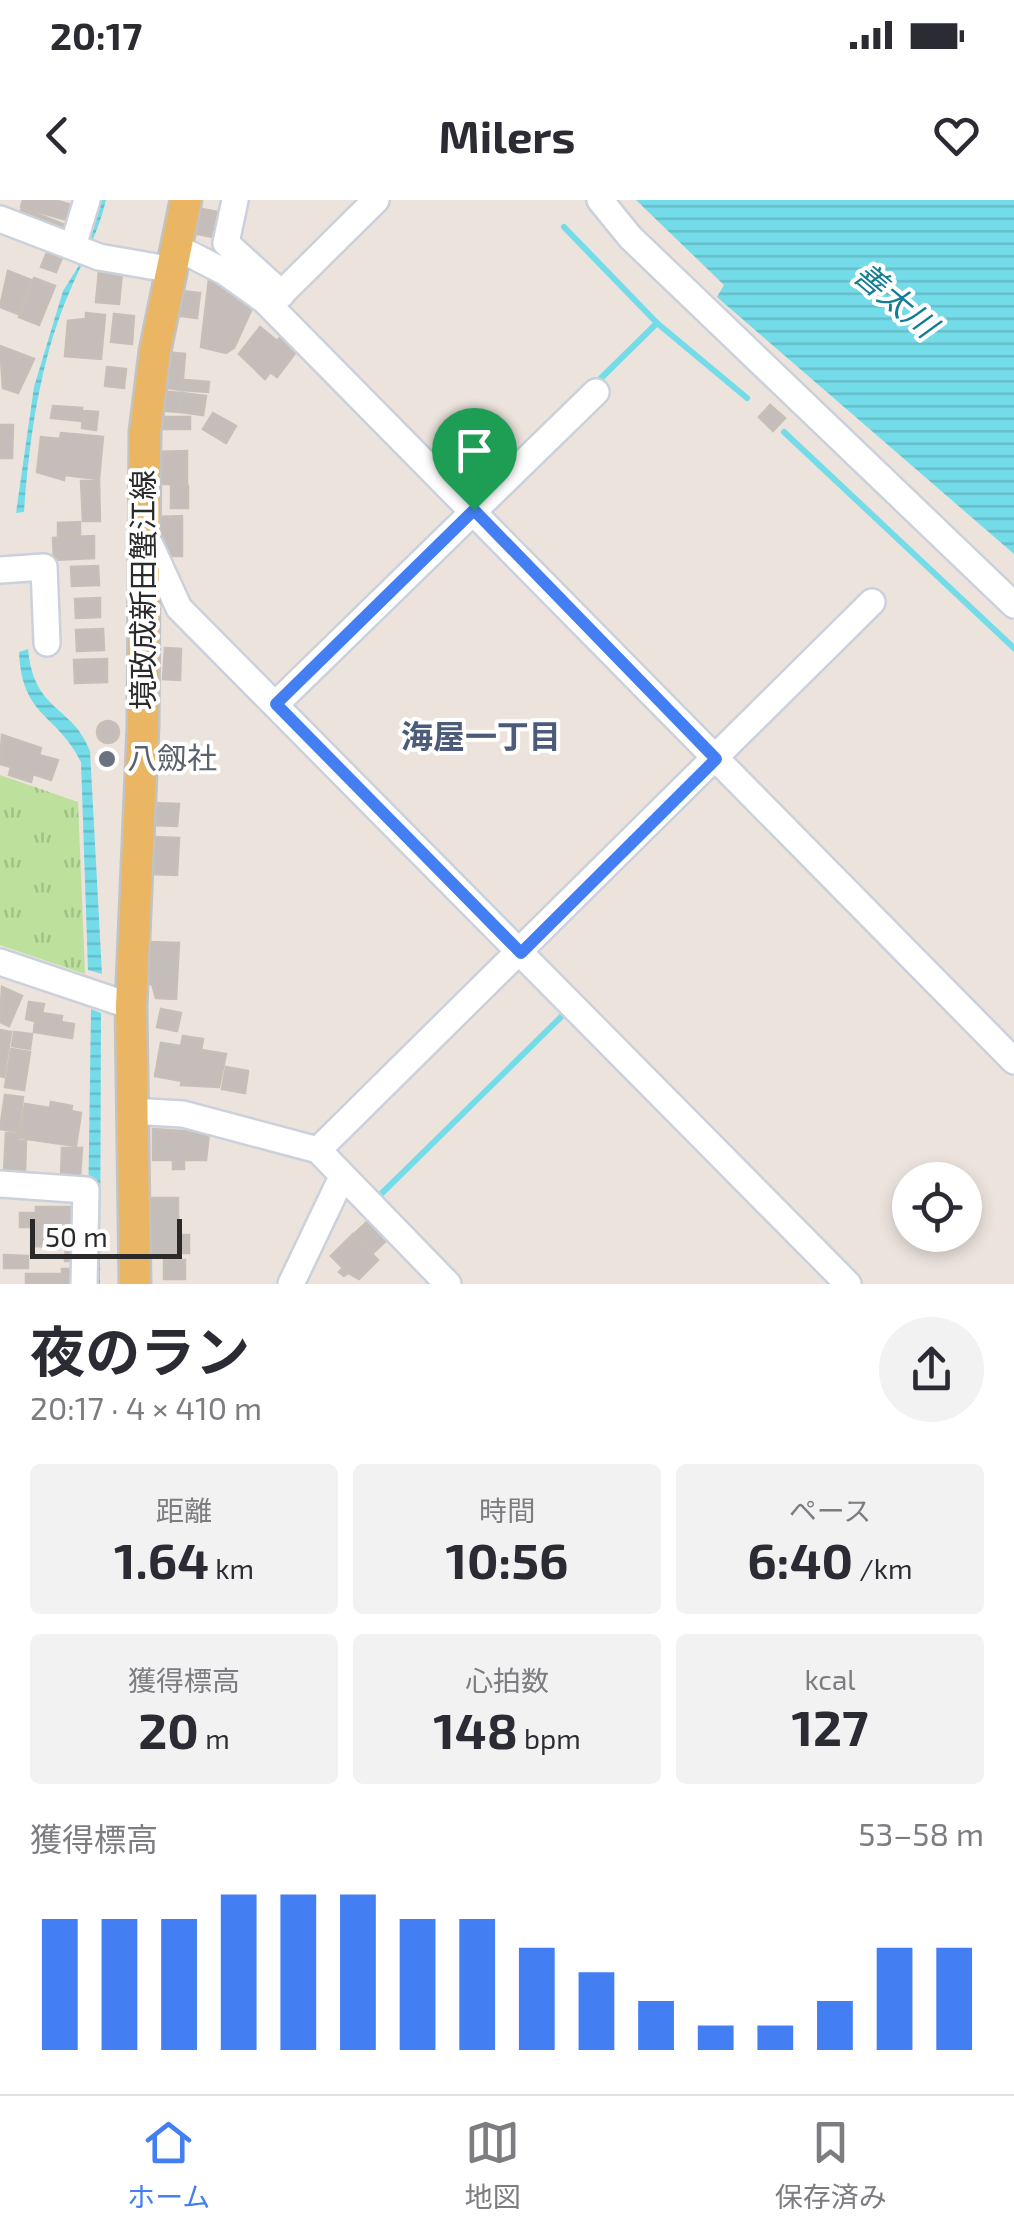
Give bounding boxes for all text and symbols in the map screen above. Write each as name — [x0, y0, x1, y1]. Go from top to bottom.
text: 20:17 — [50, 12, 142, 58]
icon: back — [30, 108, 85, 163]
text: Milers — [439, 108, 575, 162]
icon: heart — [929, 108, 984, 163]
water label: 善太川 — [847, 253, 948, 346]
pin — [432, 408, 517, 511]
icon: arrive — [447, 423, 502, 478]
street label: 境政成新田蟹江線 — [124, 470, 160, 710]
district label: 海屋一丁目 — [401, 716, 561, 754]
place label: 八劔社 — [127, 739, 217, 775]
marker: 八劔社 — [96, 748, 118, 770]
map controls — [892, 1162, 982, 1252]
button: locate — [892, 1162, 982, 1252]
scale bar — [30, 1214, 182, 1258]
text: 50 m — [45, 1219, 108, 1253]
text: 夜のラン — [30, 1317, 250, 1383]
button: share — [879, 1317, 984, 1422]
text: 20:17 · 4 × 410 m — [30, 1388, 262, 1426]
text: 距離 — [156, 1493, 212, 1527]
text: 時間 — [479, 1493, 535, 1527]
text: ペース — [789, 1493, 871, 1527]
text: 1.64 — [114, 1529, 209, 1589]
text: 10:56 — [445, 1529, 569, 1589]
text: 6:40 — [747, 1529, 853, 1589]
text: km — [209, 1551, 254, 1585]
text: /km — [853, 1551, 913, 1585]
text: kcal — [804, 1662, 856, 1696]
text: 獲得標高 — [128, 1663, 240, 1697]
text: 心拍数 — [465, 1663, 549, 1697]
text: 127 — [791, 1696, 869, 1756]
text: 20 — [138, 1699, 199, 1759]
text: 148 — [433, 1699, 518, 1759]
text: m — [199, 1721, 230, 1755]
text: bpm — [518, 1721, 581, 1755]
text: 53–58 m — [858, 1814, 984, 1852]
text: 獲得標高 — [30, 1819, 158, 1857]
tab: ホーム — [127, 2115, 210, 2215]
tab: 地図 — [465, 2115, 521, 2215]
tab: 保存済み — [775, 2115, 887, 2215]

